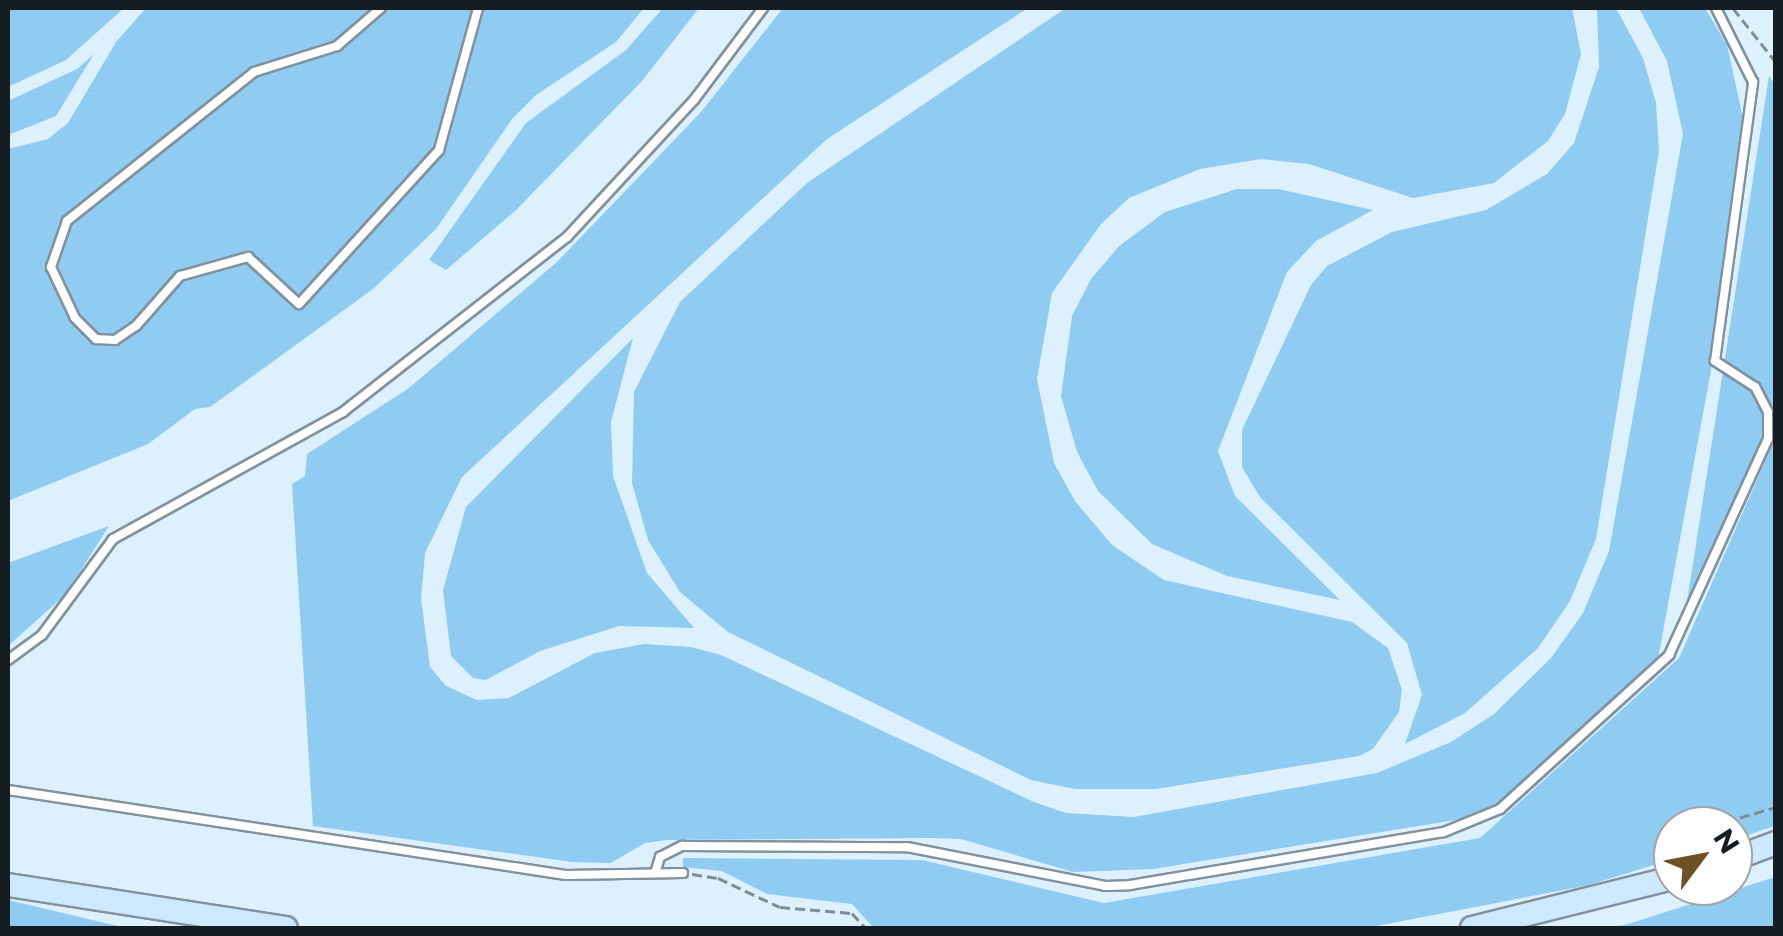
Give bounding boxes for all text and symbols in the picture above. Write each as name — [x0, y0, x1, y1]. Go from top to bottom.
north arrow — [1653, 806, 1753, 906]
text: N — [1706, 823, 1747, 860]

